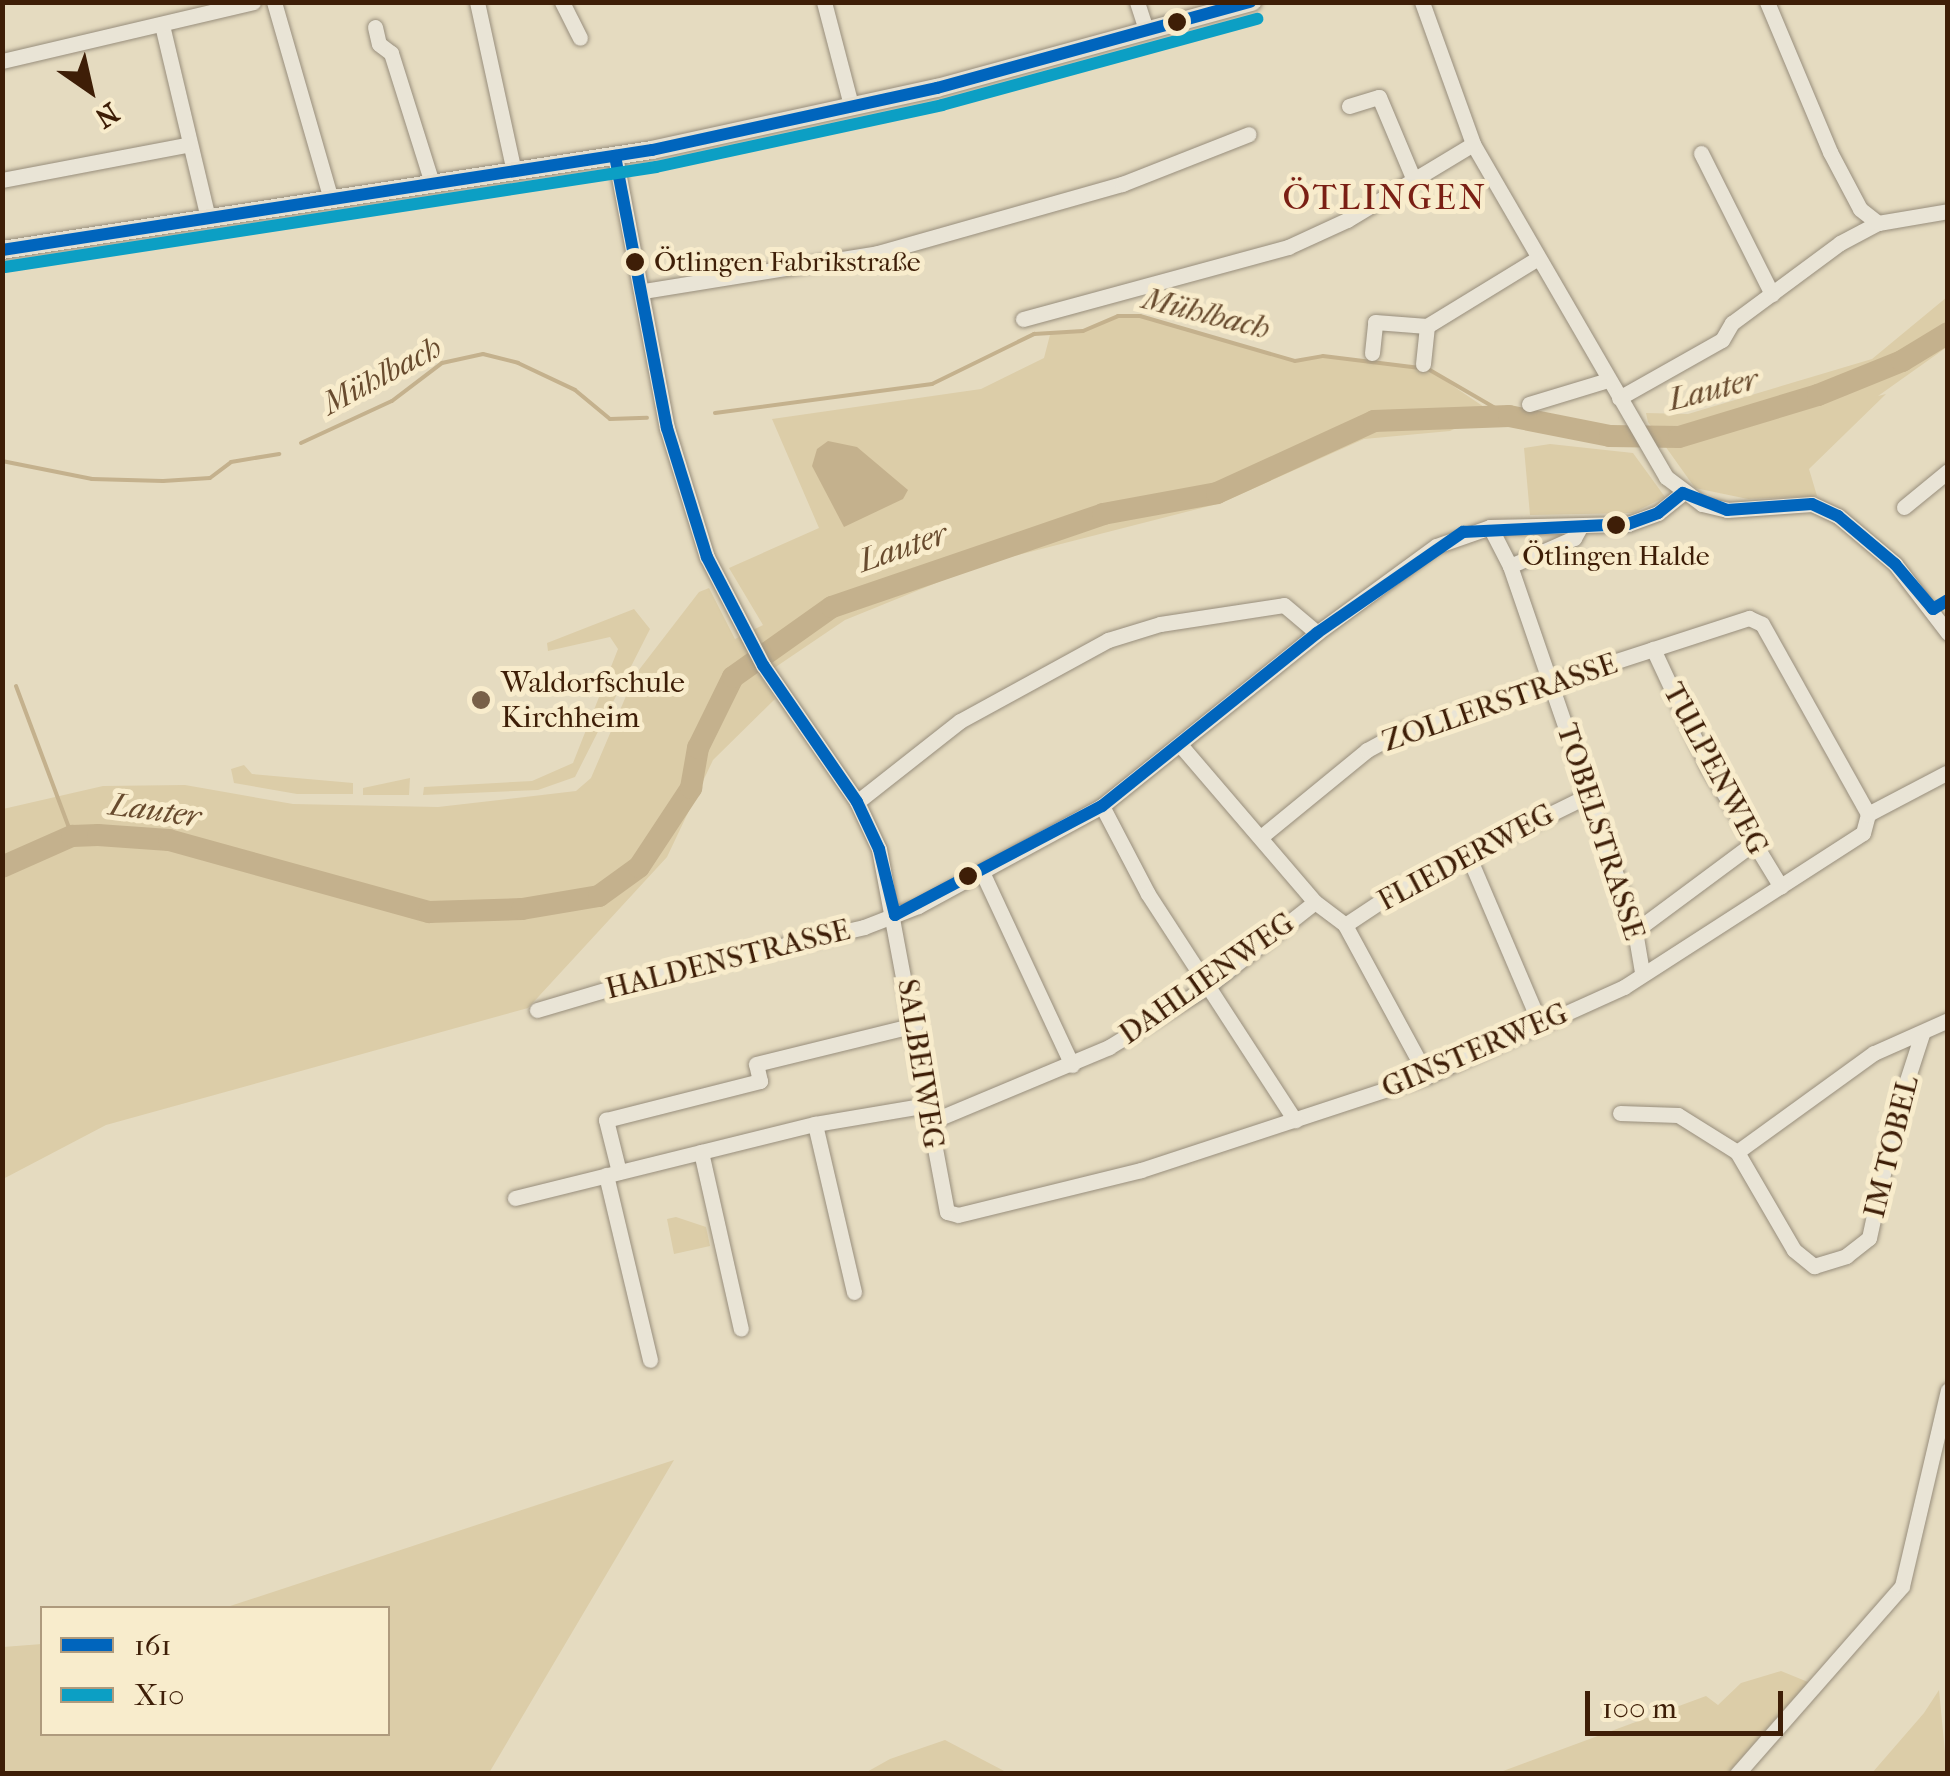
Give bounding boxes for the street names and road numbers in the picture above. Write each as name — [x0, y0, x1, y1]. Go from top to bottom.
street label: ZOLLERSTRASSE — [1378, 646, 1622, 760]
street label: TULPENWEG — [1655, 677, 1775, 861]
street label: TOBELSTRASSE — [1548, 719, 1652, 945]
street label: FLIEDERWEG — [1372, 797, 1560, 919]
street label: DAHLIENWEG — [1113, 905, 1301, 1053]
street label: HALDENSTRASSE — [602, 912, 854, 1008]
street label: SALBEIWEG — [889, 977, 951, 1151]
street label: GINSTERWEG — [1377, 996, 1573, 1106]
street label: IM TOBEL — [1857, 1072, 1927, 1222]

